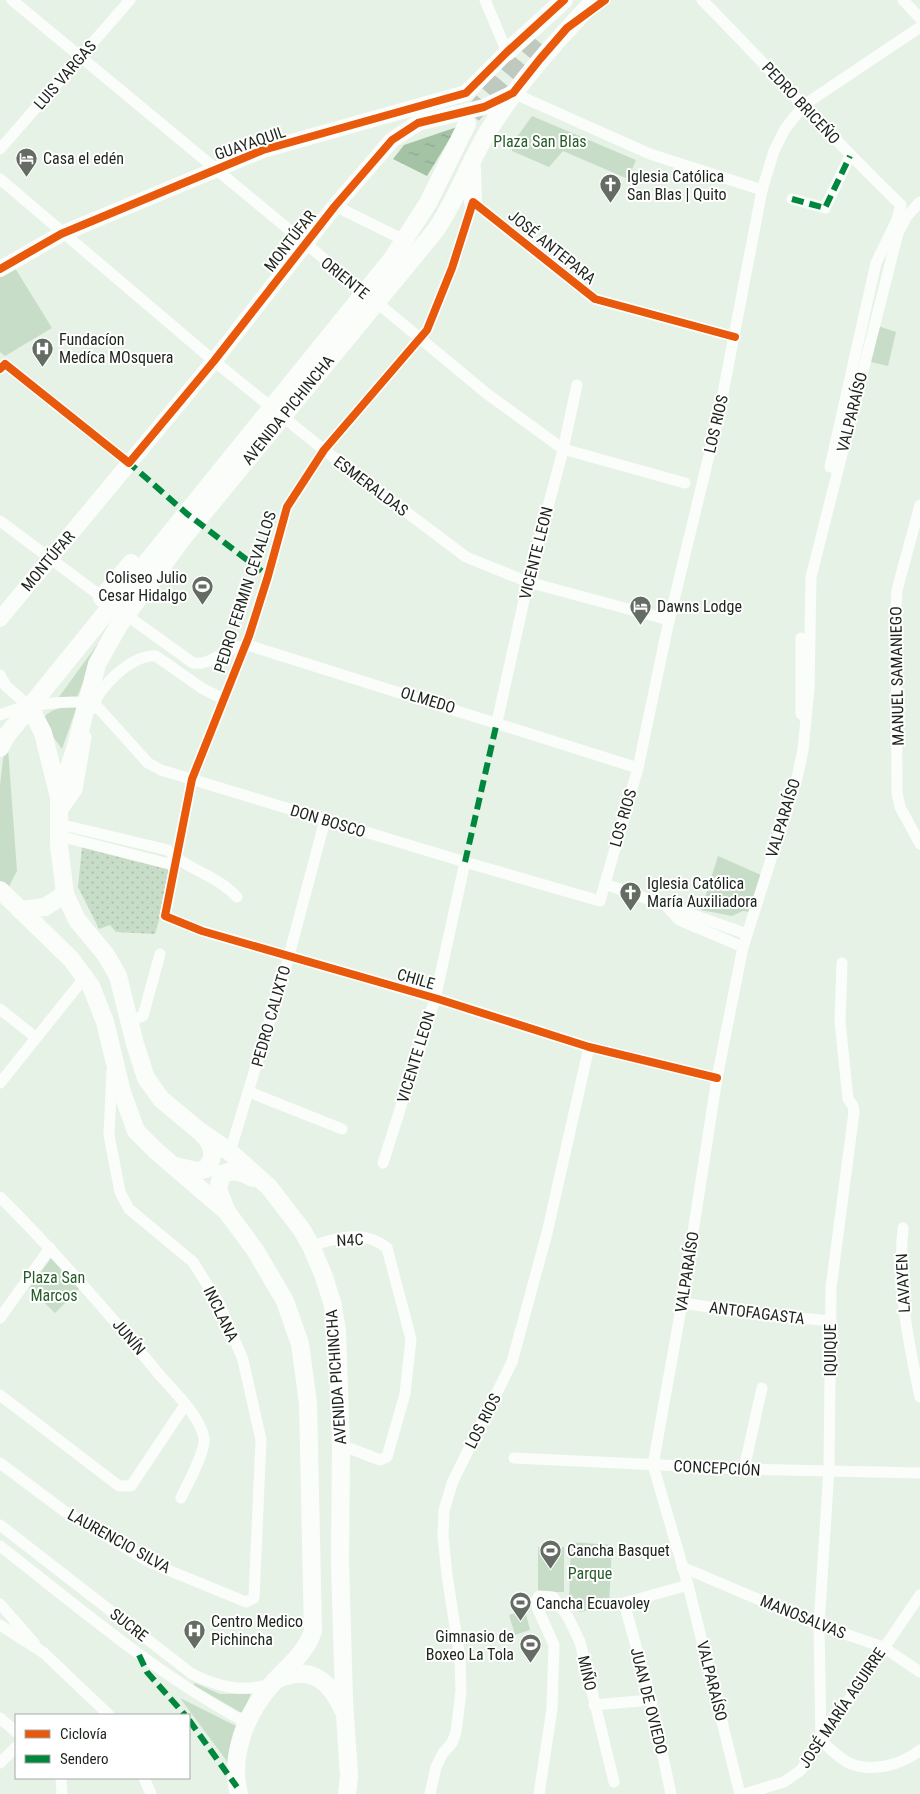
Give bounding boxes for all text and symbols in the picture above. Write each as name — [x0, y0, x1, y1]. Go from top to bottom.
street label: LUIS VARGAS — [30, 37, 100, 113]
street label: PEDRO BRICEÑO — [758, 57, 845, 148]
street label: GUAYAQUIL — [212, 122, 288, 164]
park label: Plaza San Blas — [493, 132, 587, 151]
hotel icon: Casa el edén — [15, 146, 39, 177]
place label: Casa el edén — [43, 149, 124, 168]
place label: Iglesia Católica San Blas | Quito — [627, 167, 727, 204]
church icon: Iglesia Católica San Blas | Quito — [599, 173, 623, 204]
street label: MONTÚFAR — [260, 206, 320, 276]
street label: JOSÉ ANTEPARA — [504, 206, 600, 288]
street label: ORIENTE — [317, 253, 373, 303]
place label: Fundacíon Medíca MOsquera — [59, 330, 173, 367]
hospital icon: Fundacíon Medíca MOsquera — [31, 336, 55, 367]
street label: AVENIDA PICHINCHA — [238, 351, 338, 469]
street label: VALPARAÍSO — [833, 370, 871, 454]
street label: LOS RIOS — [700, 393, 732, 455]
street label: ESMERALDAS — [330, 452, 412, 520]
street label: VICENTE LEON — [515, 505, 557, 601]
street label: PEDRO FERMIN CEVALLOS — [210, 509, 280, 675]
street label: MONTÚFAR — [17, 527, 79, 595]
place label: Coliseo Julio Cesar Hidalgo — [98, 568, 187, 605]
sports icon: Coliseo Julio Cesar Hidalgo — [191, 574, 215, 605]
hotel icon: Dawns Lodge — [629, 594, 653, 625]
place label: Dawns Lodge — [657, 597, 742, 616]
street label: MANUEL SAMANIEGO — [886, 606, 908, 746]
street label: OLMEDO — [398, 683, 458, 717]
street label: VALPARAÍSO — [762, 776, 804, 860]
street label: LOS RIOS — [606, 787, 640, 849]
street label: DON BOSCO — [288, 801, 368, 841]
place label: Iglesia Católica María Auxiliadora — [647, 874, 758, 911]
church icon: Iglesia Católica María Auxiliadora — [619, 880, 643, 911]
street label: PEDRO CALIXTO — [247, 963, 295, 1069]
street label: CHILE — [395, 965, 437, 993]
street label: VICENTE LEON — [393, 1009, 439, 1105]
street label: N4C — [336, 1230, 364, 1250]
street label: VALPARAÍSO — [671, 1230, 703, 1314]
street label: LAVAYEN — [892, 1253, 914, 1313]
park label: Plaza San Marcos — [23, 1268, 85, 1305]
street label: INCLANA — [199, 1283, 243, 1345]
street label: ANTOFAGASTA — [708, 1298, 806, 1328]
street label: AVENIDA PICHINCHA — [322, 1309, 350, 1445]
street label: JUNÍN — [109, 1315, 149, 1359]
street label: IQUIQUE — [821, 1323, 840, 1377]
street label: LOS RIOS — [461, 1390, 505, 1452]
street label: CONCEPCIÓN — [673, 1455, 761, 1480]
street label: LAURENCIO SILVA — [64, 1505, 174, 1577]
sports icon: Cancha Basquet — [539, 1538, 563, 1569]
place label: Cancha Basquet — [567, 1541, 670, 1560]
park label: Parque — [568, 1564, 612, 1583]
sports icon: Cancha Ecuavoley — [508, 1591, 532, 1622]
street label: MANOSALVAS — [757, 1591, 849, 1643]
place label: Cancha Ecuavoley — [536, 1594, 650, 1613]
street label: SUCRE — [106, 1604, 152, 1646]
place label: Centro Medico Pichincha — [211, 1612, 303, 1649]
hospital icon: Centro Medico Pichincha — [183, 1618, 207, 1649]
place label: Gimnasio de Boxeo La Tola — [426, 1627, 514, 1664]
sports icon: Gimnasio de Boxeo La Tola — [518, 1633, 542, 1664]
street label: VALPARAÍSO — [693, 1639, 731, 1723]
street label: JOSÉ MARÍA AGUIRRE — [795, 1644, 889, 1772]
street label: JUAN DE OVIEDO — [627, 1646, 671, 1756]
street label: MIÑO — [574, 1653, 601, 1692]
legend — [15, 1714, 190, 1779]
text: Ciclovía — [60, 1725, 107, 1743]
text: Sendero — [60, 1750, 109, 1768]

